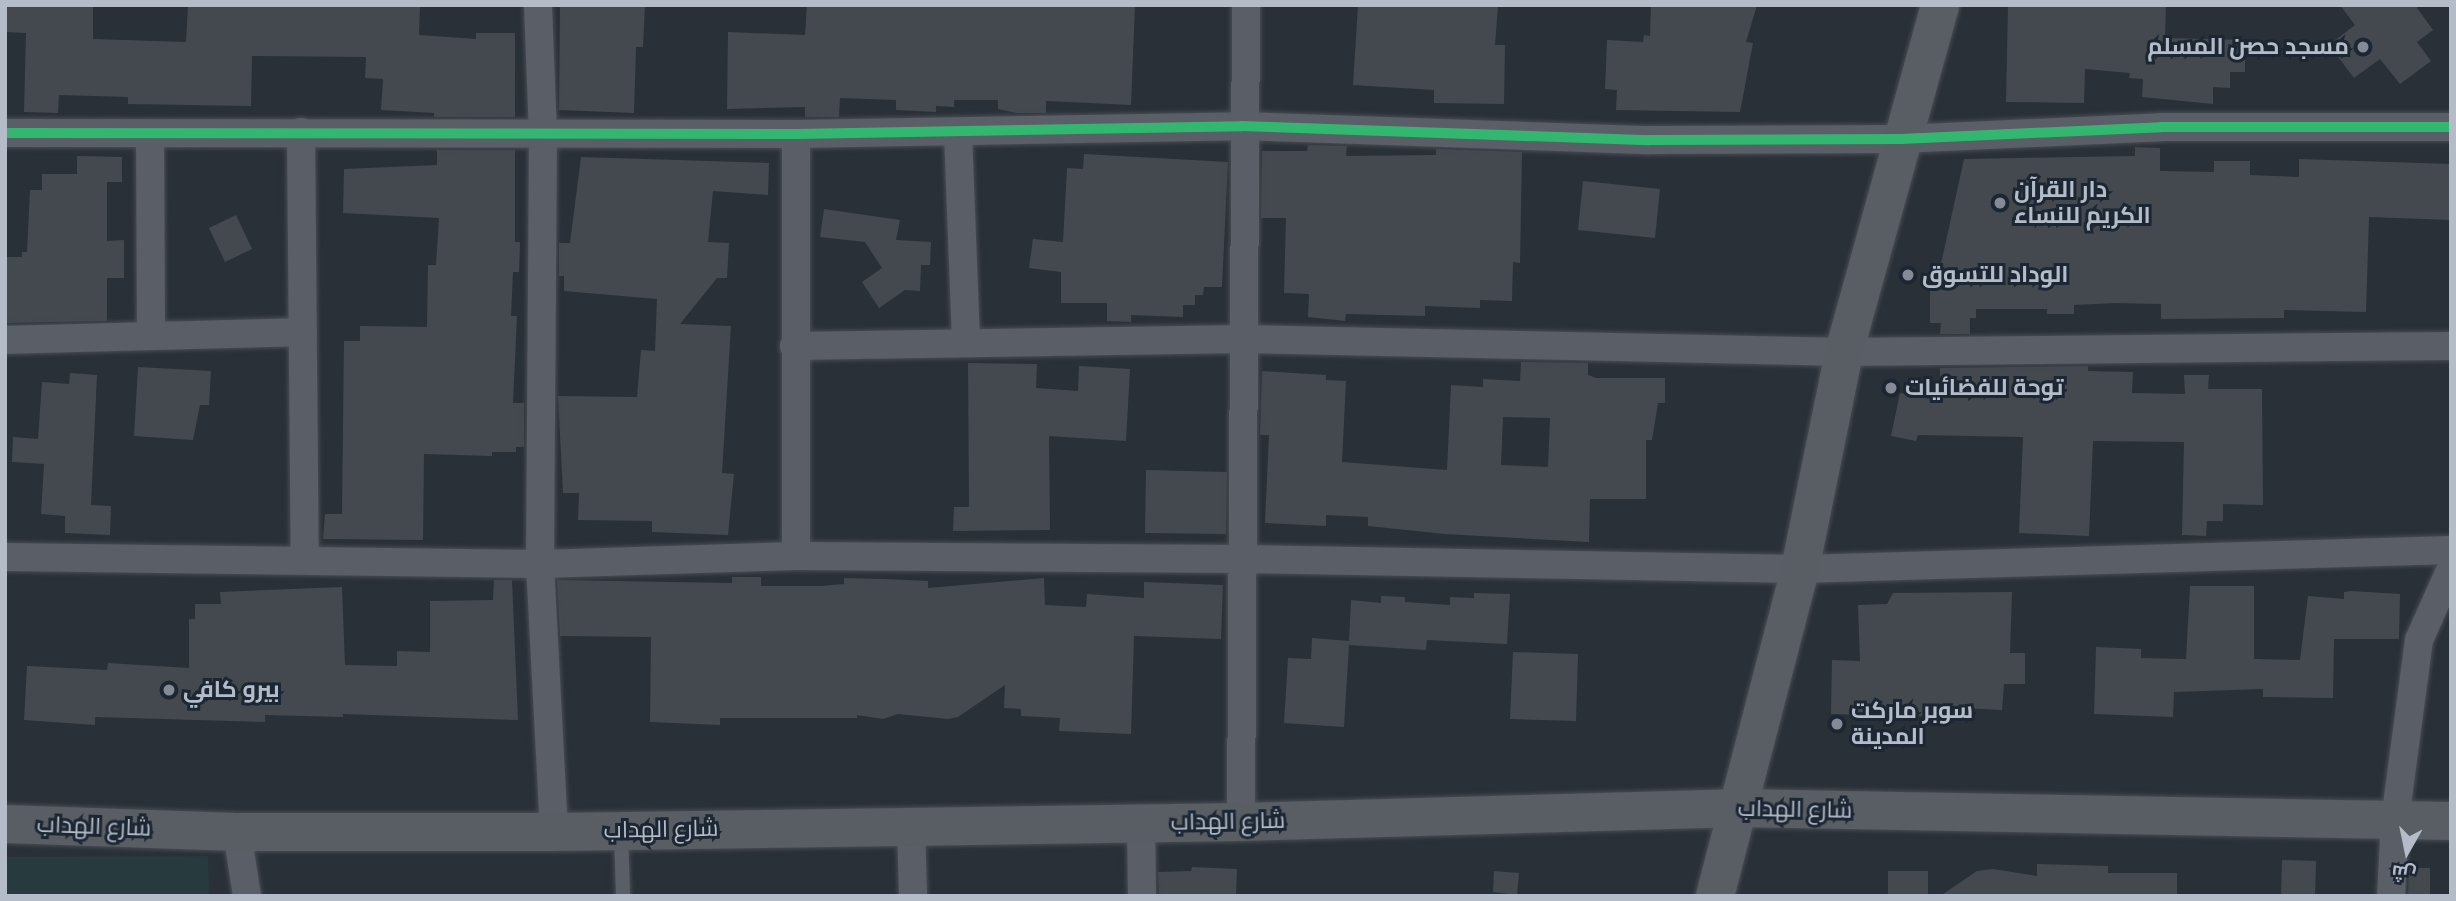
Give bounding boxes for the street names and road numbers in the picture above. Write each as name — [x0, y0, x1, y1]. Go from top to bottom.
street label: شارع الهداب — [1737, 795, 1853, 825]
street label: شارع الهداب — [1170, 807, 1286, 837]
street label: شارع الهداب — [36, 811, 152, 843]
street label: شارع الهداب — [603, 815, 719, 845]

